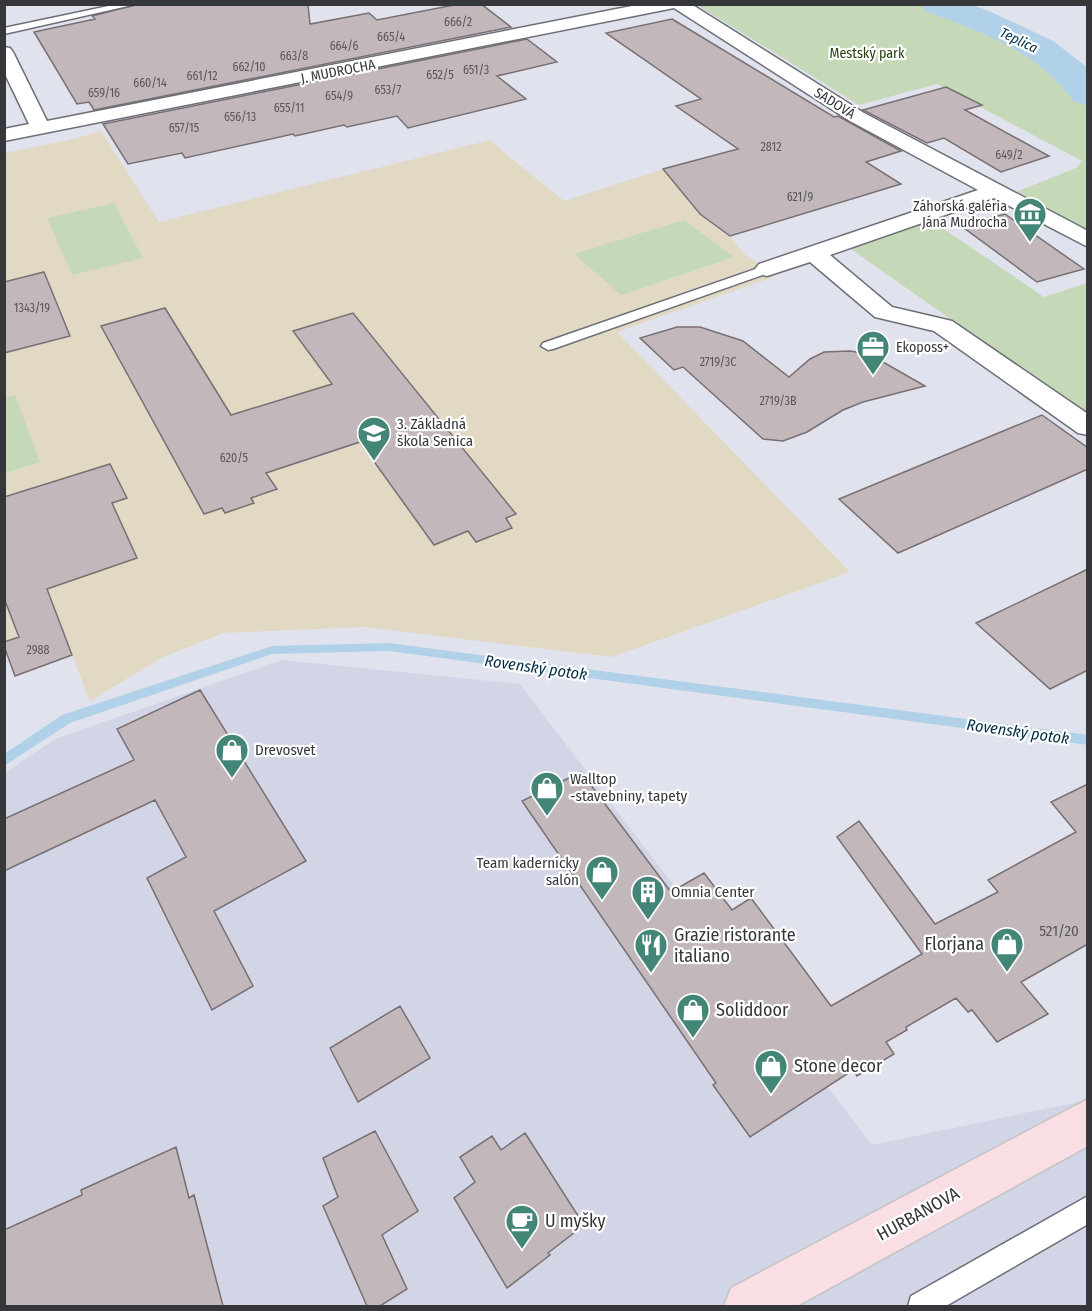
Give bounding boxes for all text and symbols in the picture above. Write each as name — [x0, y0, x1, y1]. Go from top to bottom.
house number: 666/2 — [444, 15, 472, 29]
water label: Teplica — [997, 24, 1040, 57]
house number: 665/4 — [377, 30, 405, 44]
house number: 664/6 — [330, 39, 358, 53]
park label: Mestský park — [829, 45, 905, 62]
house number: 663/8 — [280, 49, 308, 63]
street label: J. MUDROCHA — [299, 56, 377, 87]
house number: 662/10 — [233, 60, 265, 74]
house number: 651/3 — [463, 63, 489, 77]
house number: 652/5 — [426, 68, 454, 82]
house number: 661/12 — [187, 69, 217, 83]
house number: 660/14 — [133, 76, 167, 90]
house number: 653/7 — [375, 83, 402, 97]
street label: SADOVÁ — [811, 83, 860, 123]
house number: 659/16 — [88, 86, 120, 100]
house number: 654/9 — [325, 89, 353, 103]
house number: 655/11 — [274, 101, 304, 115]
house number: 656/13 — [224, 110, 256, 124]
house number: 657/15 — [169, 121, 200, 135]
house number: 2812 — [761, 140, 781, 154]
house number: 649/2 — [995, 148, 1023, 162]
house number: 621/9 — [787, 190, 813, 204]
museum icon: Záhorská galéria Jána Mudrocha — [1012, 196, 1048, 243]
place label: Záhorská galéria Jána Mudrocha — [913, 198, 1007, 231]
house number: 1343/19 — [14, 301, 50, 315]
office icon: Ekoposs+ — [855, 329, 891, 376]
place label: Ekoposs+ — [896, 339, 949, 356]
house number: 2719/3C — [700, 355, 736, 369]
house number: 2719/3B — [759, 394, 797, 408]
school or university icon: 3. Základná škola Senica — [356, 415, 392, 462]
place label: 3. Základná škola Senica — [397, 415, 473, 450]
house number: 620/5 — [220, 451, 249, 465]
house number: 2988 — [26, 643, 50, 657]
water label: Rovenský potok — [484, 651, 588, 684]
water label: Rovenský potok — [966, 715, 1070, 748]
shop icon: Drevosvet — [214, 732, 250, 779]
place label: Drevosvet — [255, 741, 316, 759]
shop icon: Walltop -stavebniny, tapety — [529, 770, 565, 817]
place label: Walltop -stavebniny, tapety — [570, 770, 688, 805]
place label: Team kadernícky salón — [477, 854, 579, 889]
shop icon: Team kadernícky salón — [584, 854, 620, 901]
building icon: Omnia Center — [630, 874, 666, 921]
place label: Omnia Center — [671, 883, 755, 901]
house number: 521/20 — [1039, 922, 1079, 940]
place label: Grazie ristorante italiano — [674, 924, 796, 967]
shop icon: Florjana — [989, 926, 1025, 973]
restaurant icon: Grazie ristorante italiano — [633, 927, 669, 974]
place label: Florjana — [924, 933, 984, 955]
shop icon: Soliddoor — [675, 992, 711, 1039]
place label: Soliddoor — [716, 999, 789, 1021]
shop icon: Stone decor — [753, 1048, 789, 1095]
place label: Stone decor — [794, 1055, 883, 1077]
street label: HURBANOVA — [873, 1182, 964, 1246]
cafe icon: U myšky — [504, 1203, 540, 1250]
place label: U myšky — [545, 1210, 606, 1232]

